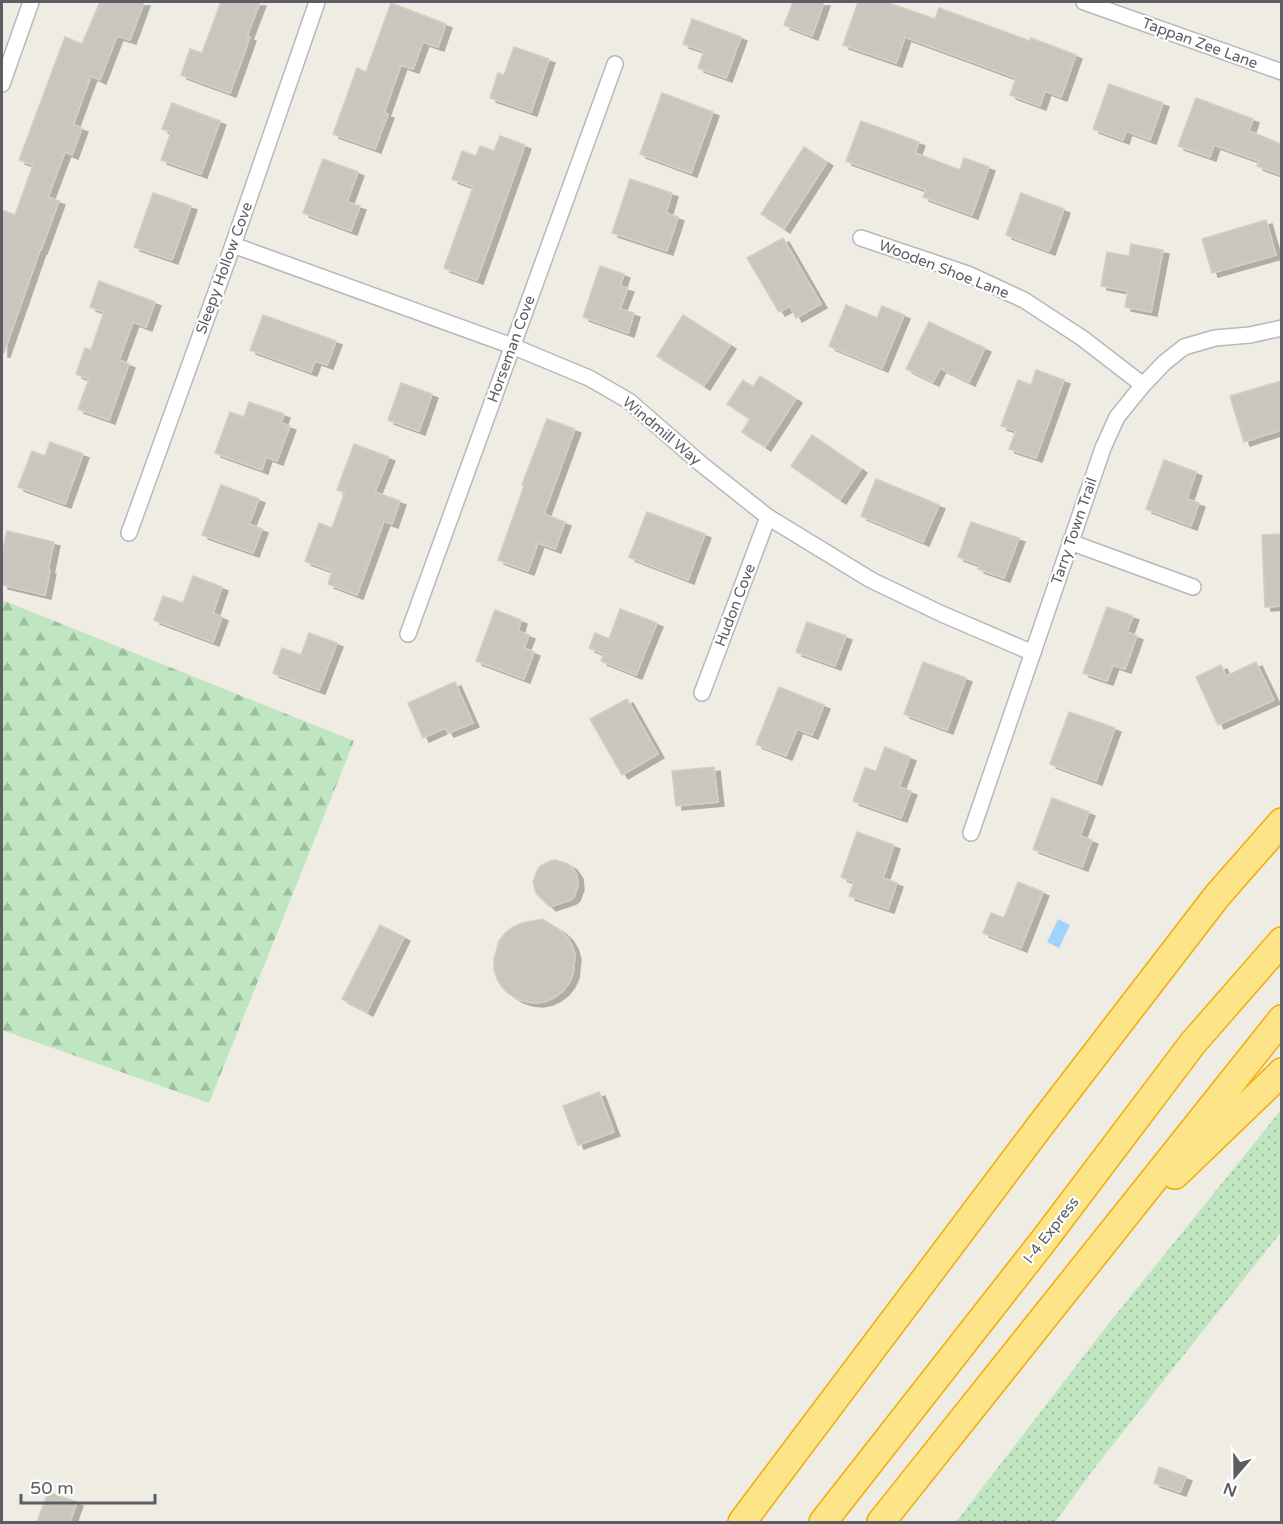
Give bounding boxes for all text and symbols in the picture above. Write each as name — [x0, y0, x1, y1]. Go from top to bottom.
street label: Tappan Zee Lane — [1140, 14, 1260, 72]
street label: Sleepy Hollow Cove — [192, 200, 256, 336]
street label: Wooden Shoe Lane — [876, 236, 1012, 302]
street label: Horseman Cove — [483, 293, 539, 405]
street label: Windmill Way — [619, 393, 705, 469]
street label: Tarry Town Trail — [1047, 475, 1101, 587]
street label: Hudon Cove — [711, 561, 759, 649]
street label: I-4 Express — [1019, 1193, 1083, 1267]
north arrow — [1205, 1446, 1265, 1506]
scale bar — [21, 1467, 154, 1505]
text: 50 m — [30, 1477, 74, 1499]
text: N — [1221, 1478, 1240, 1501]

